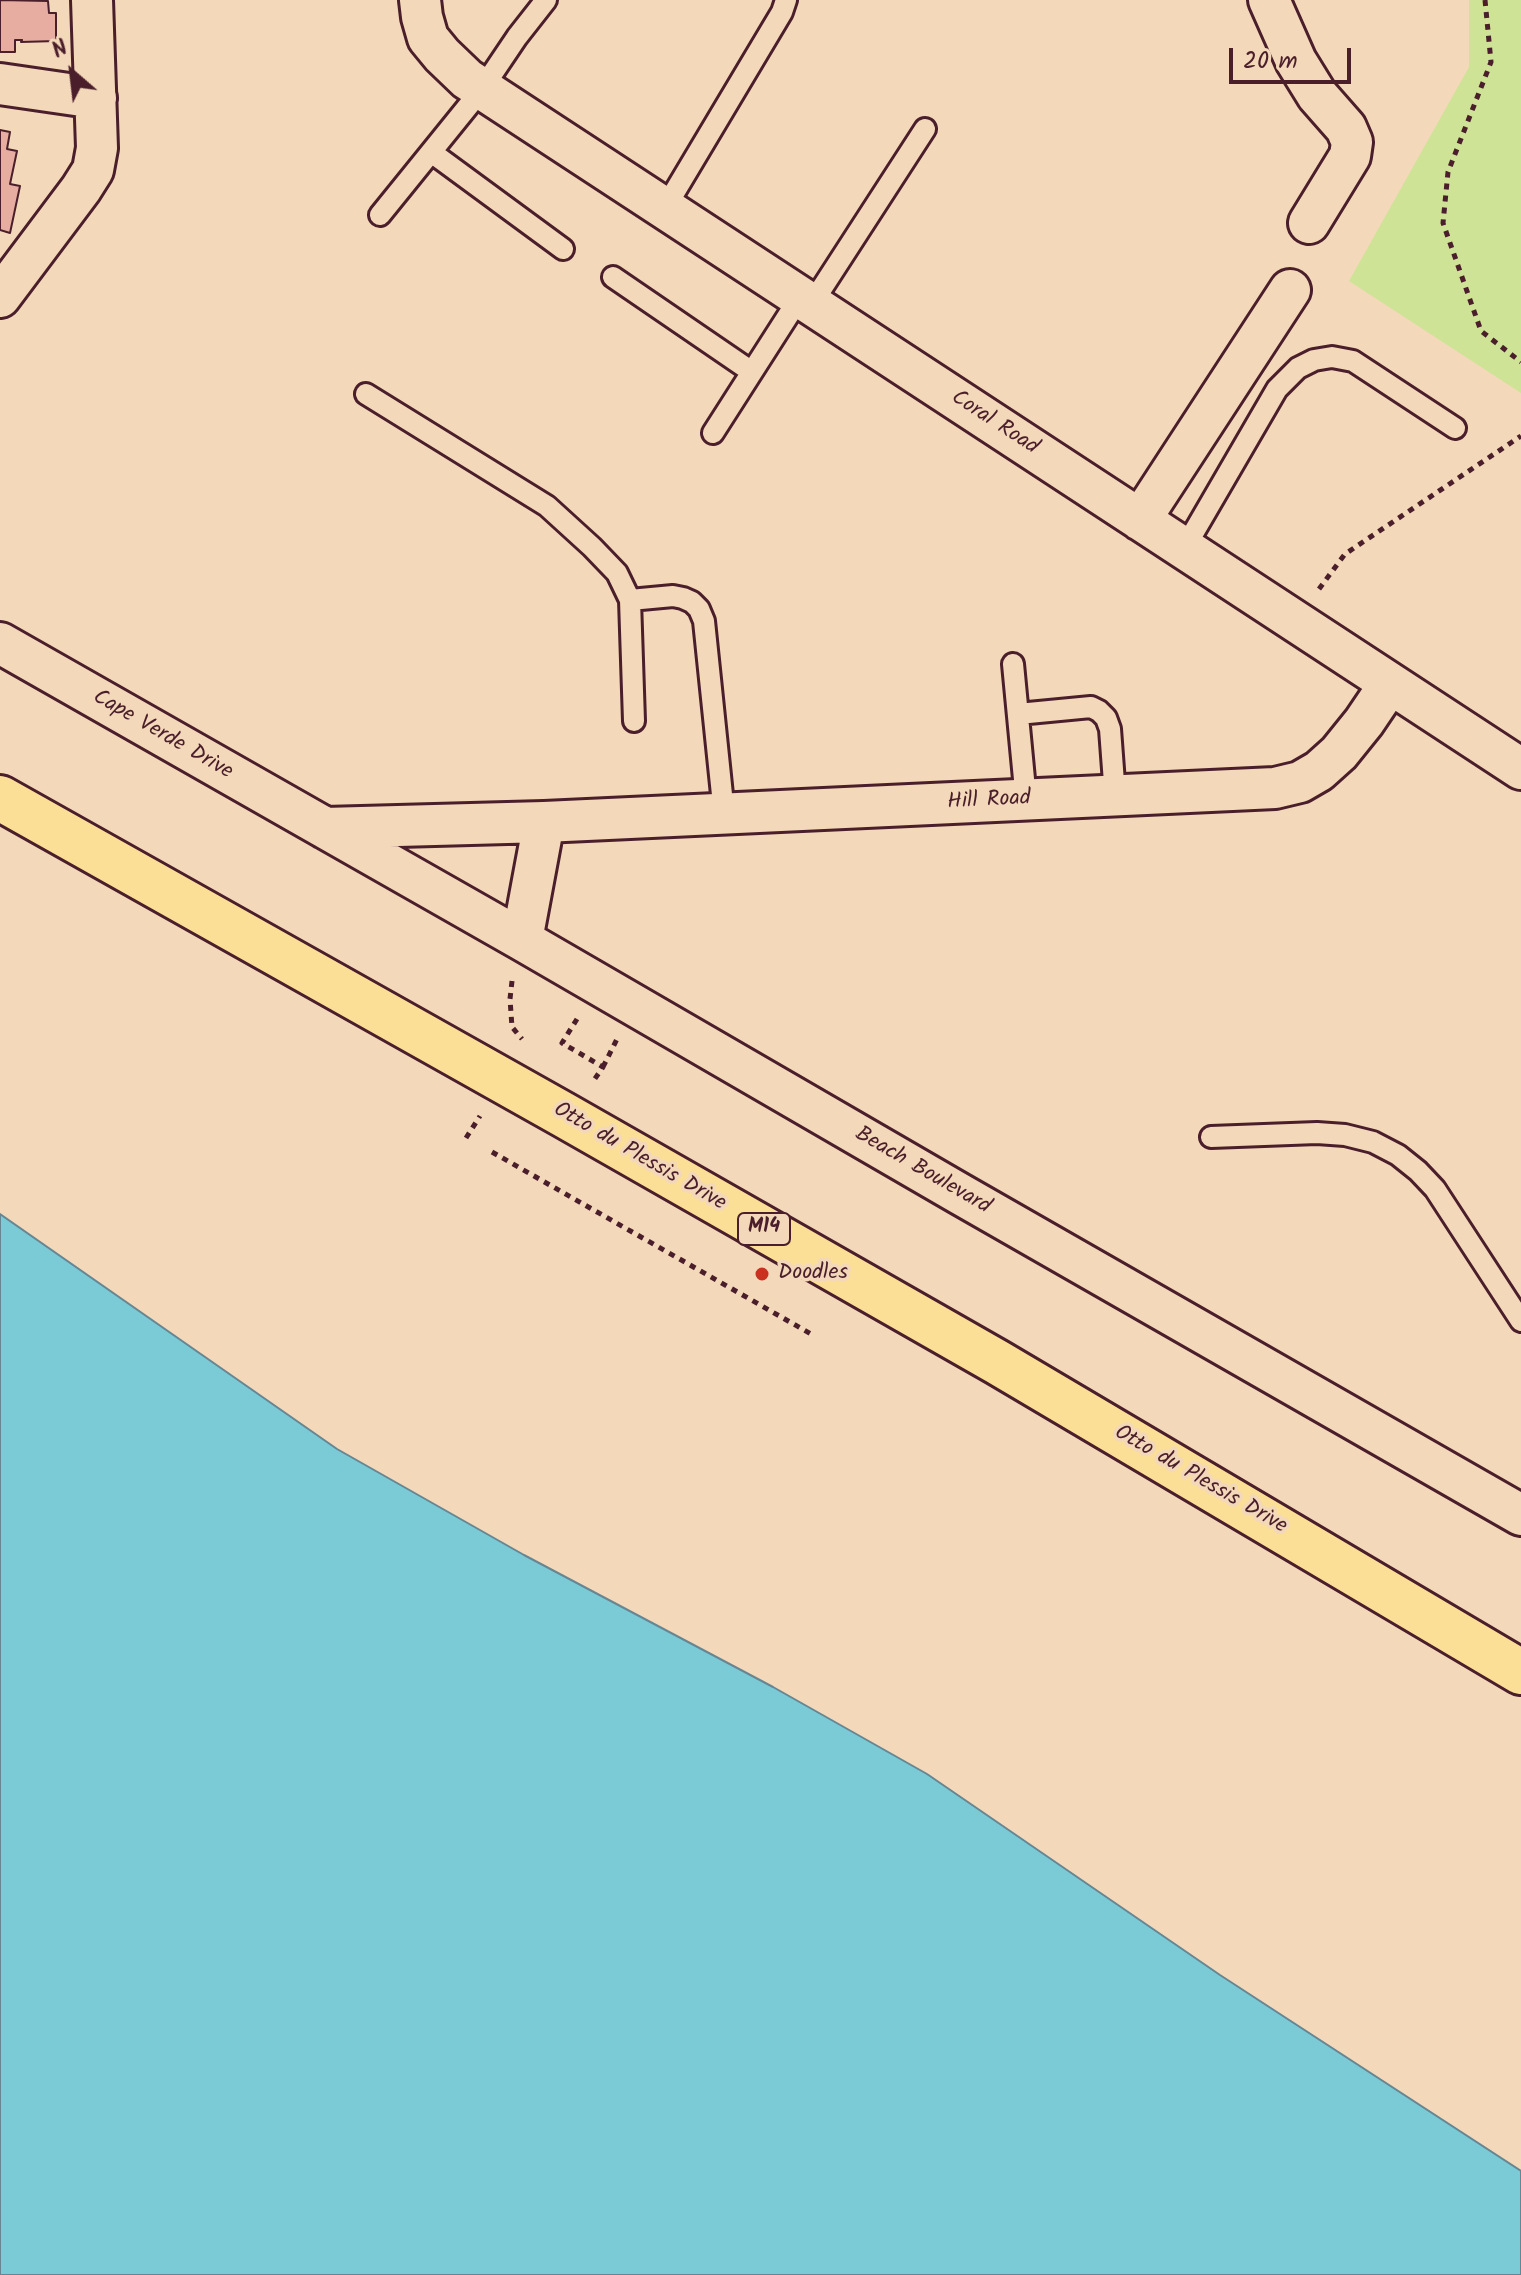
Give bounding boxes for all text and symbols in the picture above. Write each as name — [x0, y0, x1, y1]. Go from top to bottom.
north arrow — [32, 32, 112, 112]
text: N — [46, 32, 75, 69]
scale bar — [1233, 32, 1355, 82]
text: 20 m — [1243, 42, 1298, 81]
street label: Coral Road — [945, 386, 1043, 462]
street label: Cape Verde Drive — [87, 685, 237, 787]
street label: Hill Road — [947, 787, 1031, 817]
street label: Otto du Plessis Drive — [548, 1098, 730, 1218]
street label: Beach Boulevard — [849, 1122, 995, 1222]
road number: M14 — [738, 1213, 790, 1245]
place label: Doodles — [778, 1261, 848, 1287]
marker: Doodles — [753, 1265, 771, 1283]
street label: Otto du Plessis Drive — [1109, 1421, 1291, 1541]

